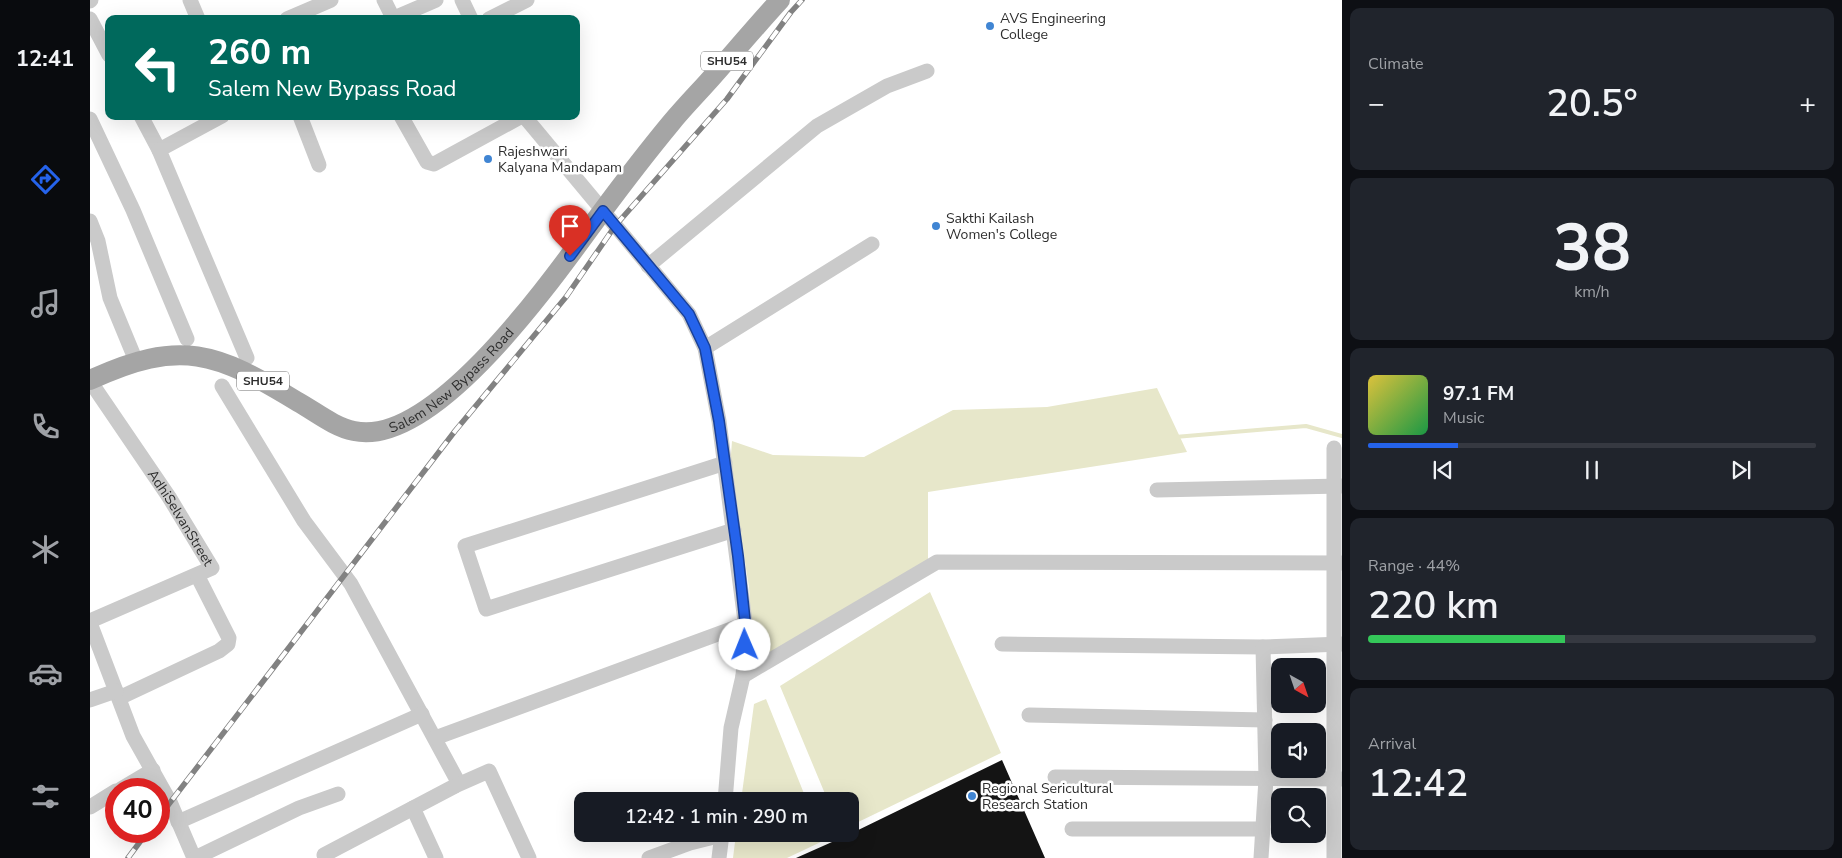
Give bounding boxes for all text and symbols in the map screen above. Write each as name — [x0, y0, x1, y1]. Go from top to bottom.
place label: AVS Engineering College — [1000, 9, 1106, 44]
marker: AVS Engineering College — [984, 20, 996, 32]
text: 260 m — [208, 29, 311, 76]
icon: left — [125, 35, 190, 100]
text: 12:41 — [16, 44, 74, 74]
road number: SHU54 — [701, 51, 753, 70]
text: Climate — [1368, 53, 1423, 75]
text: Salem New Bypass Road — [208, 74, 456, 104]
text: 20.5° — [1546, 78, 1638, 129]
text: − — [1368, 85, 1385, 123]
text: + — [1799, 85, 1816, 123]
place label: Rajeshwari Kalyana Mandapam — [498, 142, 622, 177]
marker: Rajeshwari Kalyana Mandapam — [482, 153, 494, 165]
icon: directions — [28, 162, 63, 197]
text: 38 — [1553, 204, 1631, 293]
pin — [549, 205, 591, 256]
place label: Sakthi Kailash Women's College — [946, 209, 1057, 244]
icon: arrive — [556, 212, 584, 240]
marker: Sakthi Kailash Women's College — [930, 220, 942, 232]
text: km/h — [1574, 281, 1610, 303]
icon: music — [28, 286, 63, 321]
street label: Salem New Bypass Road — [386, 324, 518, 438]
road number: SHU54 — [237, 372, 289, 391]
text: 97.1 FM — [1443, 381, 1514, 407]
text: Music — [1443, 407, 1484, 429]
icon: phone — [28, 409, 63, 444]
icon: previous — [1429, 456, 1457, 484]
icon: pause — [1578, 456, 1606, 484]
icon: next — [1727, 456, 1755, 484]
street label: AdhiSelvanStreet — [143, 466, 218, 570]
icon: climate — [28, 532, 63, 567]
text: Range · 44% — [1368, 555, 1460, 577]
text: 220 km — [1368, 580, 1499, 631]
position arrow — [718, 618, 770, 670]
icon: car — [28, 656, 63, 691]
north arrow — [1271, 658, 1326, 712]
map controls — [1271, 658, 1326, 843]
button: sound — [1271, 723, 1326, 778]
text: Arrival — [1368, 733, 1416, 755]
text: 12:42 — [1368, 758, 1468, 809]
speed limit sign: 40 — [105, 778, 170, 843]
icon: filters — [28, 779, 63, 814]
place label: Regional Sericultural Research Station — [982, 779, 1114, 814]
button: search — [1271, 788, 1326, 843]
marker: Regional Sericultural Research Station — [966, 790, 978, 802]
text: 12:42 · 1 min · 290 m — [625, 804, 808, 830]

